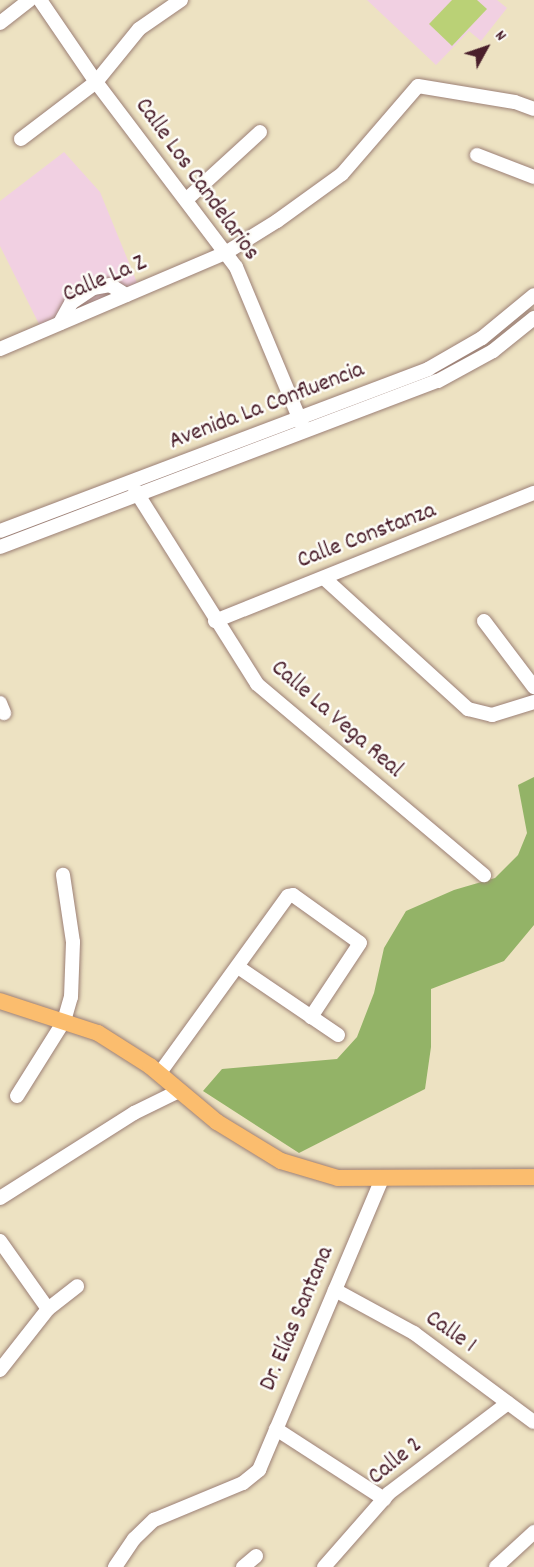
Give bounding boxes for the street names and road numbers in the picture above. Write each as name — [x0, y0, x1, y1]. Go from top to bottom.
street label: Calle Los Candelarios — [127, 93, 265, 267]
street label: Calle La Z — [59, 250, 151, 310]
street label: Avenida La Confluencia — [165, 357, 369, 457]
street label: Calle Constanza — [294, 497, 440, 577]
street label: Calle La Vega Real — [264, 655, 408, 785]
street label: Dr. Elías Santana — [255, 1242, 341, 1396]
street label: Calle 1 — [419, 1305, 481, 1361]
street label: Calle 2 — [363, 1432, 429, 1492]

